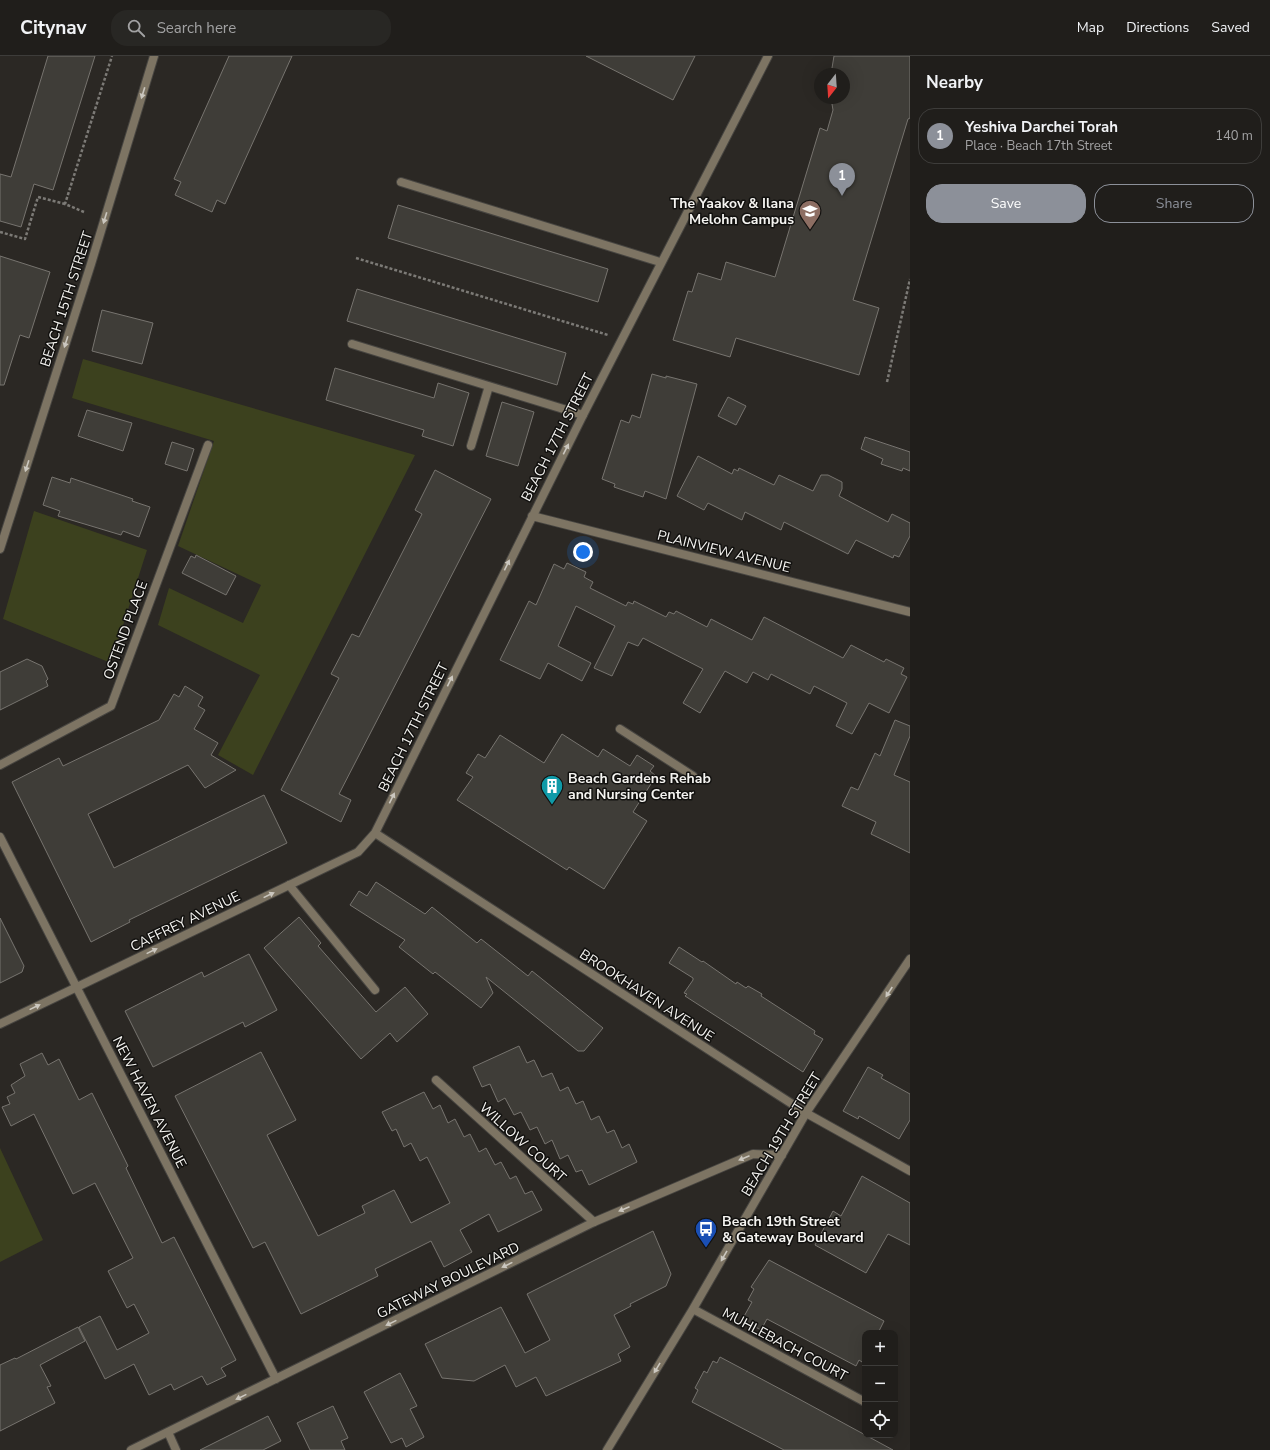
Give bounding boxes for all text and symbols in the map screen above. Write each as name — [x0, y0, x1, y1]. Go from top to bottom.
search box — [111, 10, 391, 46]
text: Citynav — [20, 15, 87, 41]
icon: search — [125, 17, 147, 39]
text: Search here — [157, 18, 236, 38]
text: Map — [1077, 18, 1104, 37]
text: Directions — [1126, 18, 1189, 37]
text: Saved — [1211, 18, 1250, 37]
north arrow — [814, 68, 850, 104]
text: Nearby — [926, 71, 983, 94]
one-way arrow — [140, 88, 146, 100]
text: Yeshiva Darchei Torah — [965, 117, 1118, 137]
text: 1 — [936, 127, 944, 145]
text: 140 m — [1215, 127, 1253, 145]
text: Place · Beach 17th Street — [965, 137, 1112, 155]
pin: 1 — [829, 163, 855, 196]
button: Save — [926, 184, 1086, 223]
button: Share — [1094, 184, 1254, 223]
place label: The Yaakov & Ilana Melohn Campus — [671, 194, 794, 229]
school or university icon: The Yaakov & Ilana Melohn Campus — [797, 198, 823, 231]
one-way arrow — [102, 212, 108, 224]
street label: BEACH 15TH STREET — [36, 228, 98, 369]
one-way arrow — [63, 336, 69, 348]
street label: BEACH 17TH STREET — [517, 369, 598, 505]
one-way arrow — [563, 443, 569, 454]
one-way arrow — [24, 460, 30, 472]
street label: PLAINVIEW AVENUE — [655, 526, 792, 577]
your location — [573, 542, 593, 562]
one-way arrow — [504, 559, 511, 571]
street label: OSTEND PLACE — [99, 578, 152, 682]
street label: BEACH 17TH STREET — [374, 659, 453, 795]
one-way arrow — [447, 676, 453, 687]
place label: Beach Gardens Rehab and Nursing Center — [568, 769, 711, 804]
building icon: Beach Gardens Rehab and Nursing Center — [539, 773, 565, 806]
one-way arrow — [389, 792, 395, 804]
street label: CAFFREY AVENUE — [127, 887, 243, 956]
one-way arrow — [264, 892, 275, 898]
street label: BROOKHAVEN AVENUE — [576, 945, 718, 1046]
one-way arrow — [146, 948, 158, 954]
one-way arrow — [885, 986, 892, 998]
one-way arrow — [29, 1004, 41, 1010]
street label: NEW HAVEN AVENUE — [108, 1033, 191, 1171]
street label: BEACH 19TH STREET — [737, 1068, 826, 1200]
street label: WILLOW COURT — [475, 1098, 571, 1187]
one-way arrow — [738, 1155, 750, 1161]
one-way arrow — [618, 1207, 630, 1213]
place label: Beach 19th Street & Gateway Boulevard — [722, 1212, 864, 1247]
bus stop icon: Beach 19th Street & Gateway Boulevard — [693, 1216, 719, 1249]
street label: GATEWAY BOULEVARD — [374, 1238, 523, 1323]
one-way arrow — [720, 1250, 727, 1262]
one-way arrow — [501, 1262, 513, 1268]
street label: MUHLEBACH COURT — [719, 1303, 851, 1386]
one-way arrow — [385, 1320, 396, 1326]
map controls — [862, 1330, 898, 1438]
button: + — [862, 1330, 898, 1366]
one-way arrow — [653, 1363, 661, 1373]
button: − — [862, 1366, 898, 1402]
one-way arrow — [235, 1393, 246, 1400]
button: locate — [862, 1402, 898, 1438]

